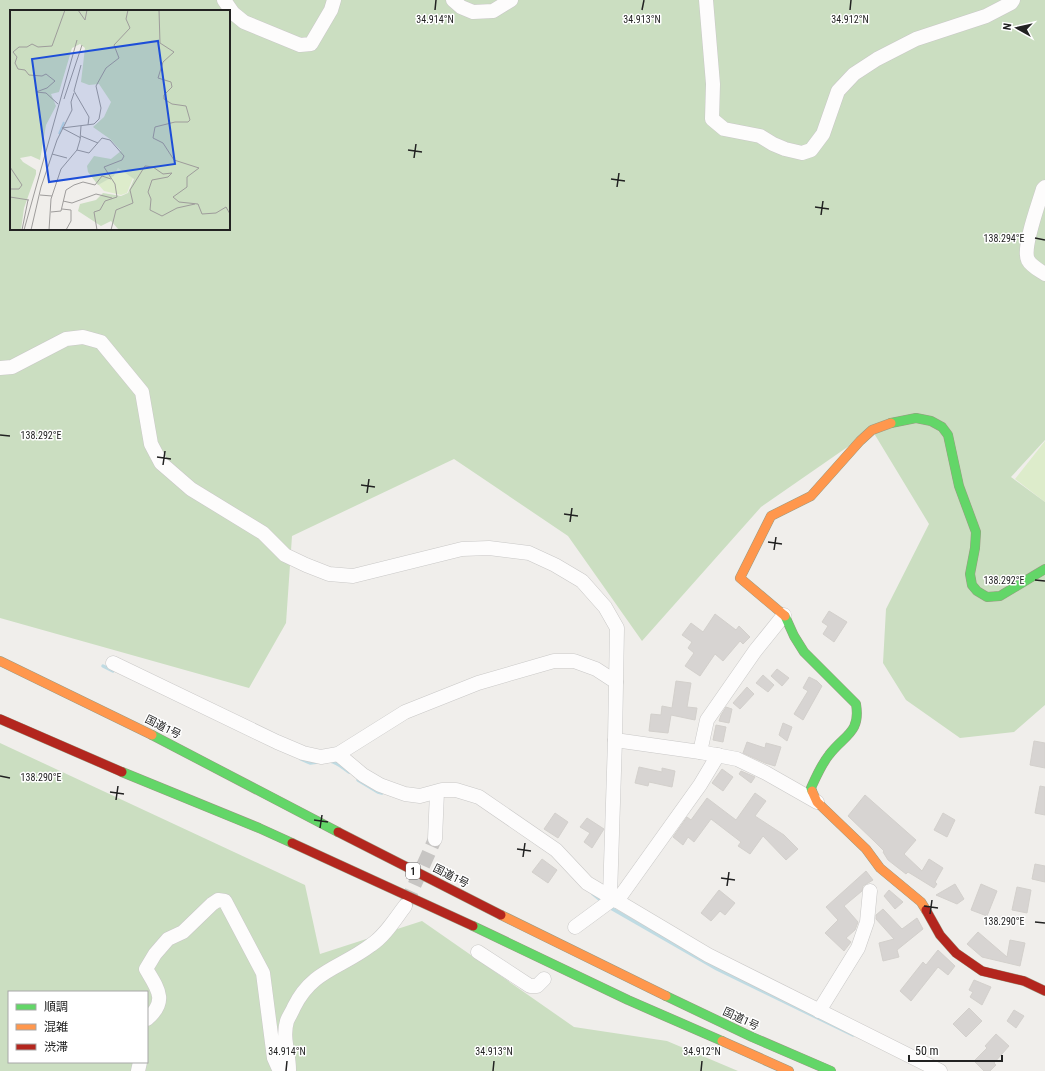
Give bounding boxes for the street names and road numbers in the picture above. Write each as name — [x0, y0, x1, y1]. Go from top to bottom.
street label: 国道1号 — [143, 712, 183, 742]
street label: 国道1号 — [431, 861, 471, 891]
road number: 1 — [406, 863, 420, 879]
street label: 国道1号 — [721, 1005, 761, 1033]

